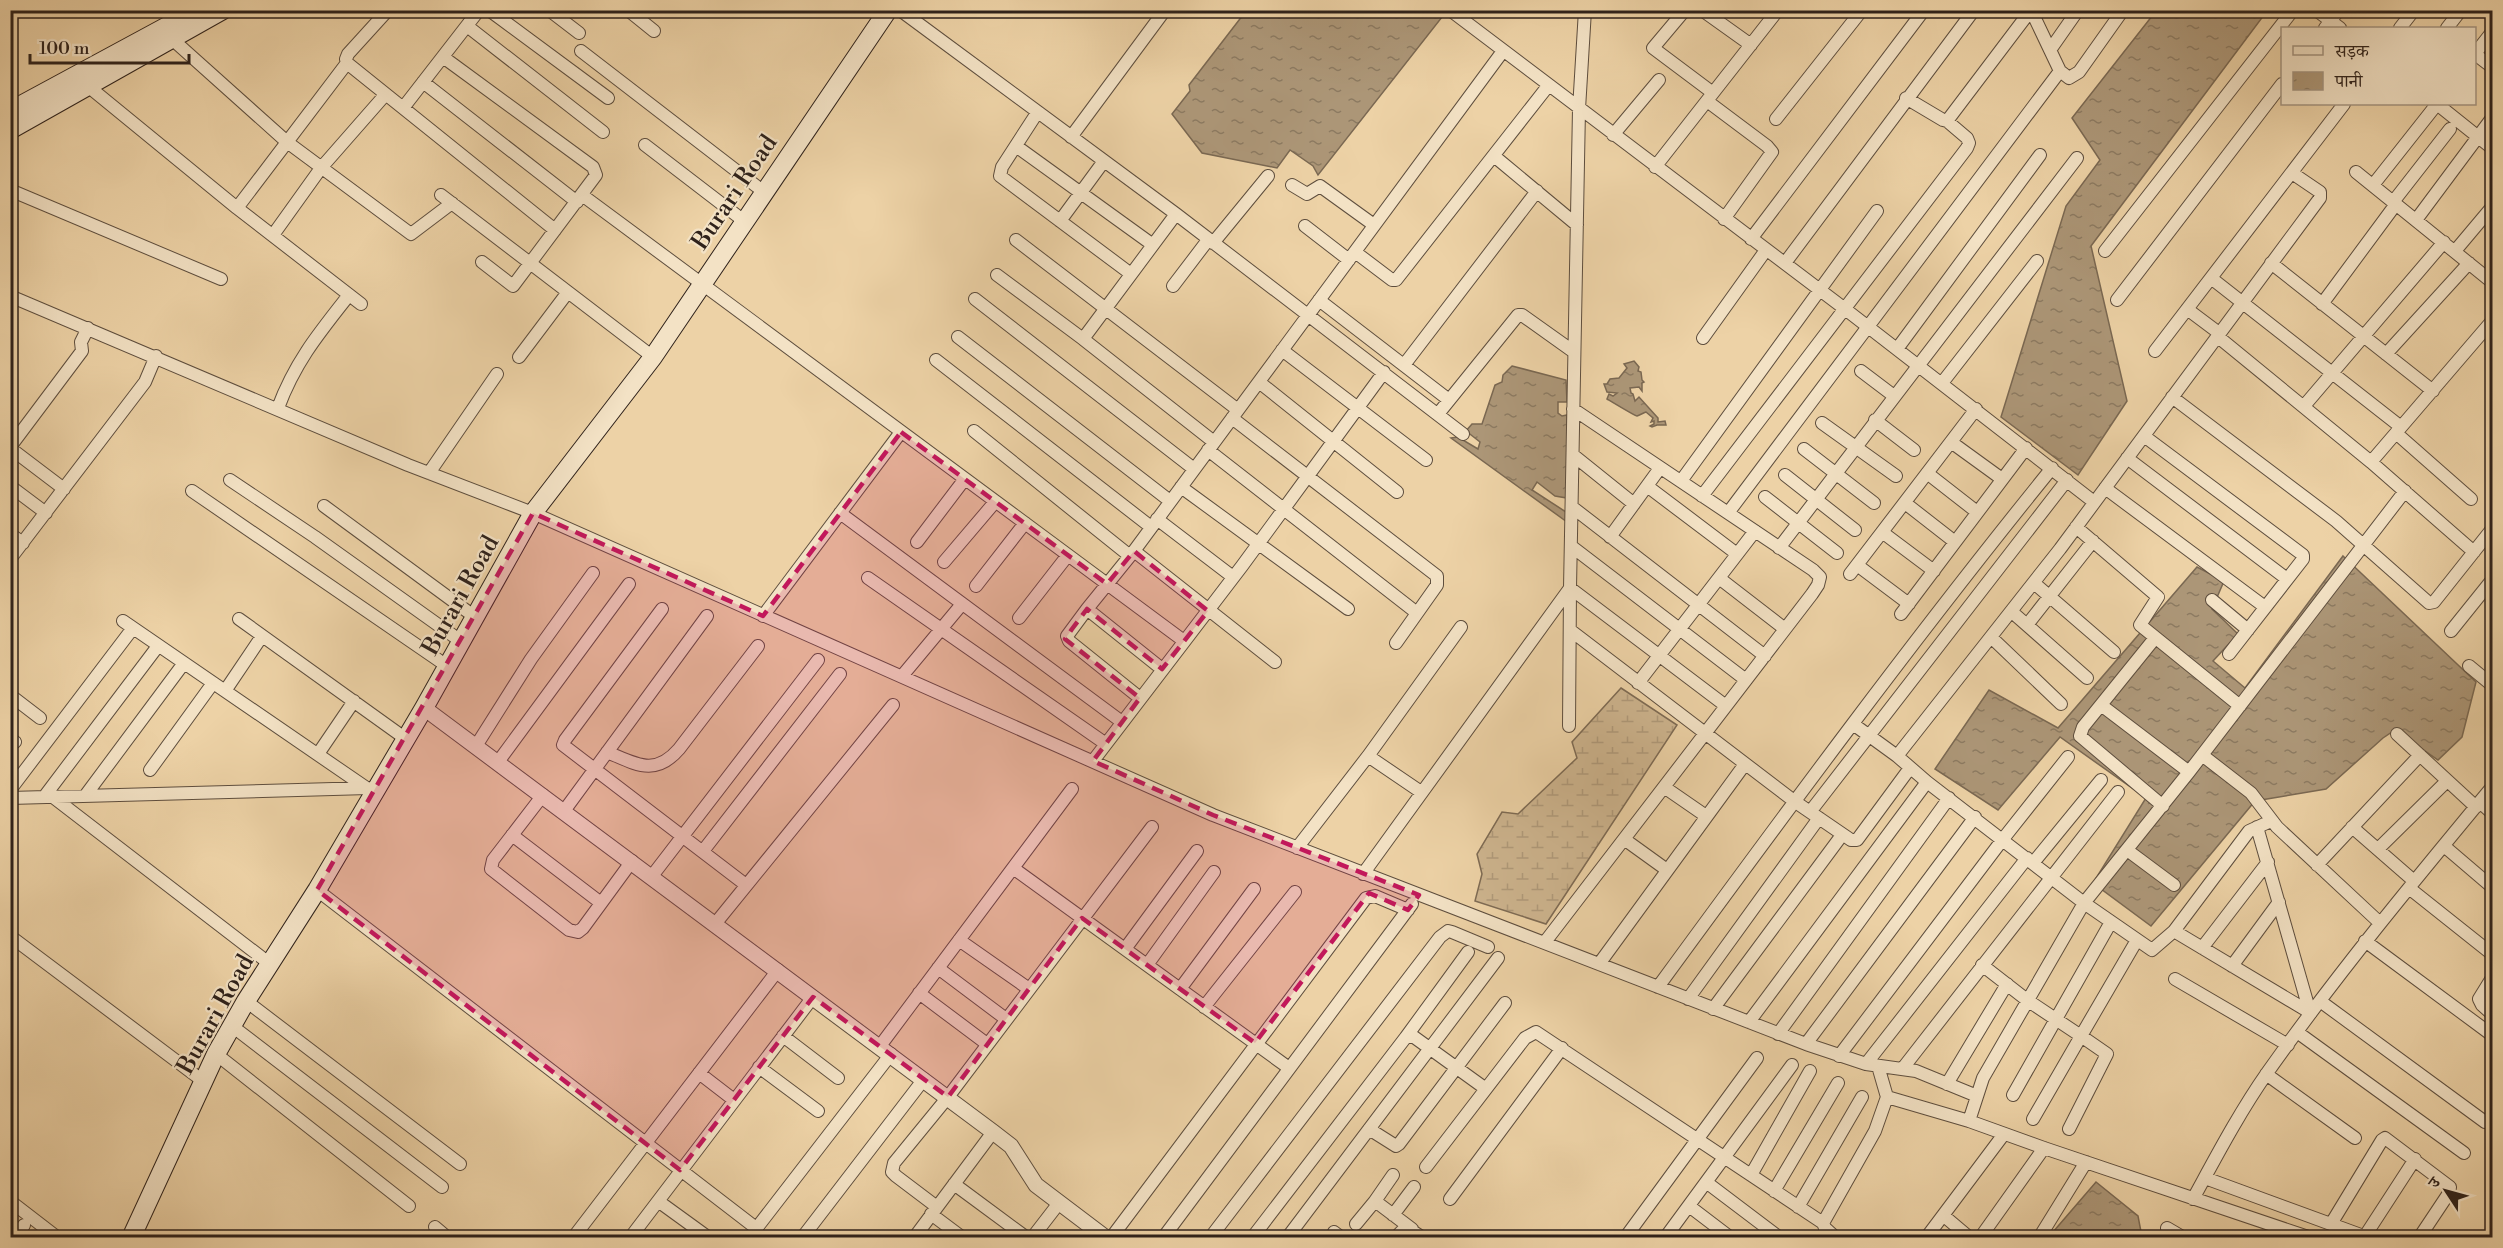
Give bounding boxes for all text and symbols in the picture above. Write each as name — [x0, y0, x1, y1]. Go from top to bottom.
scale bar — [30, 27, 189, 65]
legend — [2281, 27, 2476, 105]
text: 100 m — [39, 37, 90, 60]
text: सड़क — [2334, 40, 2370, 63]
text: पानी — [2334, 70, 2364, 93]
street label: Burari Road — [685, 129, 784, 257]
street label: Burari Road — [415, 530, 506, 662]
street label: Burari Road — [170, 949, 261, 1081]
north arrow — [2416, 1161, 2476, 1221]
text: उ — [2424, 1172, 2446, 1193]

